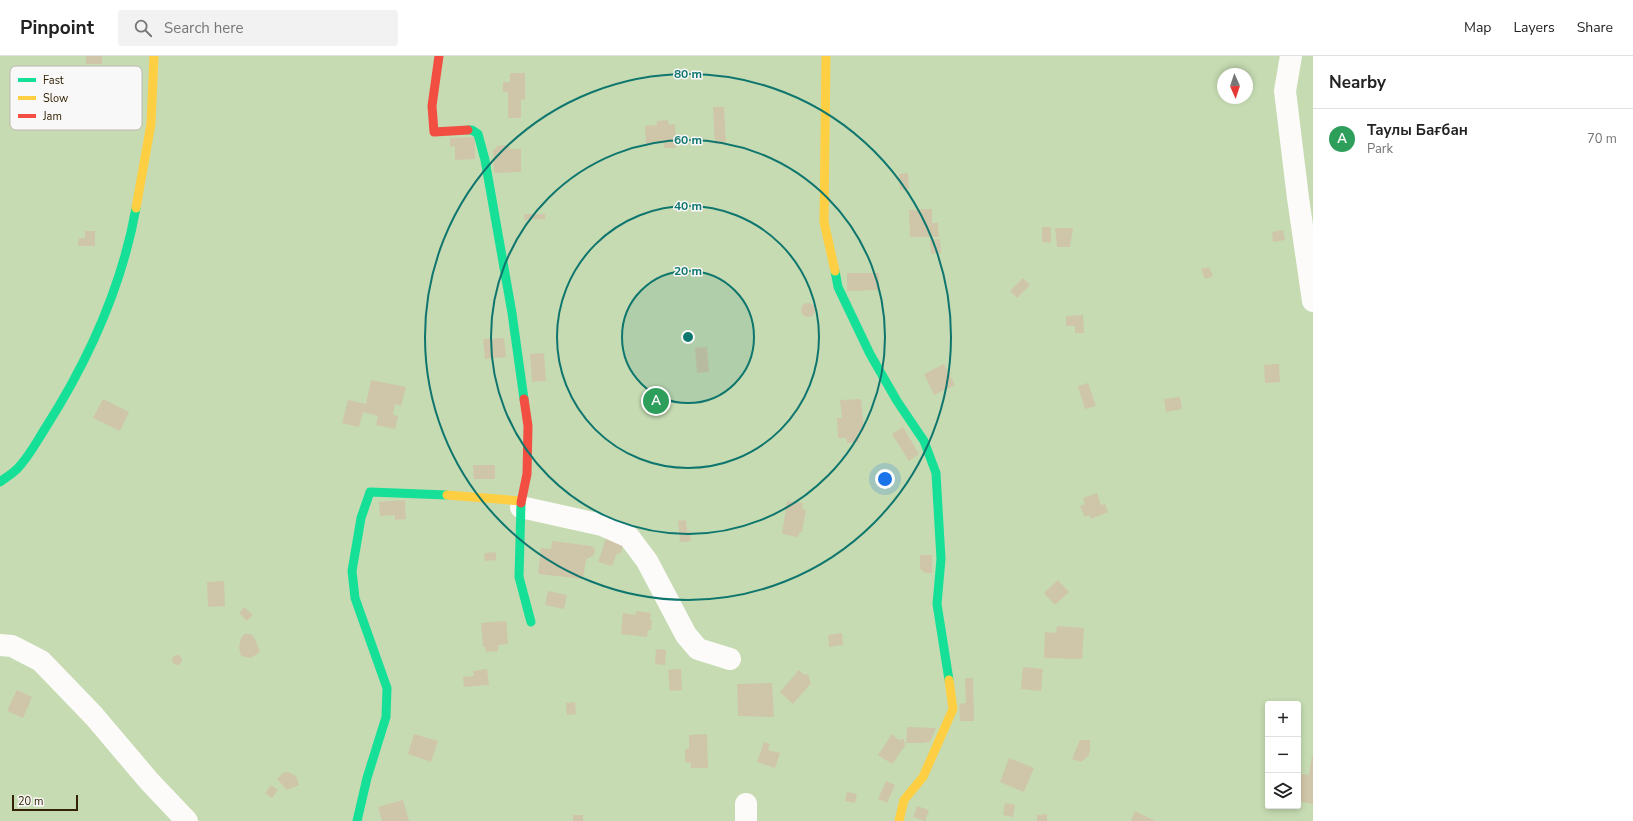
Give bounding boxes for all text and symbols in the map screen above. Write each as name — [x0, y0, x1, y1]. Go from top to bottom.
search box — [118, 10, 398, 46]
text: Pinpoint — [20, 15, 94, 41]
icon: search — [132, 17, 154, 39]
text: Search here — [164, 18, 243, 38]
text: Map — [1464, 18, 1491, 37]
text: Layers — [1513, 18, 1555, 37]
text: Share — [1577, 18, 1613, 37]
legend — [10, 66, 142, 130]
text: 80 m — [674, 66, 702, 82]
north arrow — [1217, 68, 1253, 104]
text: Nearby — [1329, 71, 1386, 94]
text: Fast — [43, 73, 64, 88]
text: Slow — [43, 91, 68, 106]
text: Jam — [42, 109, 62, 124]
text: Таулы Бағбан — [1367, 120, 1468, 140]
text: A — [1337, 130, 1347, 148]
text: 70 m — [1587, 130, 1617, 148]
text: 60 m — [674, 132, 702, 148]
text: Park — [1367, 140, 1393, 158]
text: 40 m — [674, 198, 702, 214]
text: 20 m — [674, 263, 702, 279]
centre of rings — [681, 330, 695, 344]
pin: A — [643, 386, 669, 416]
your location — [875, 469, 895, 489]
map controls — [1265, 701, 1301, 809]
button: + — [1265, 701, 1301, 737]
button: − — [1265, 737, 1301, 773]
button: layers — [1265, 773, 1301, 809]
scale bar — [12, 793, 78, 812]
text: 20 m — [18, 794, 43, 809]

